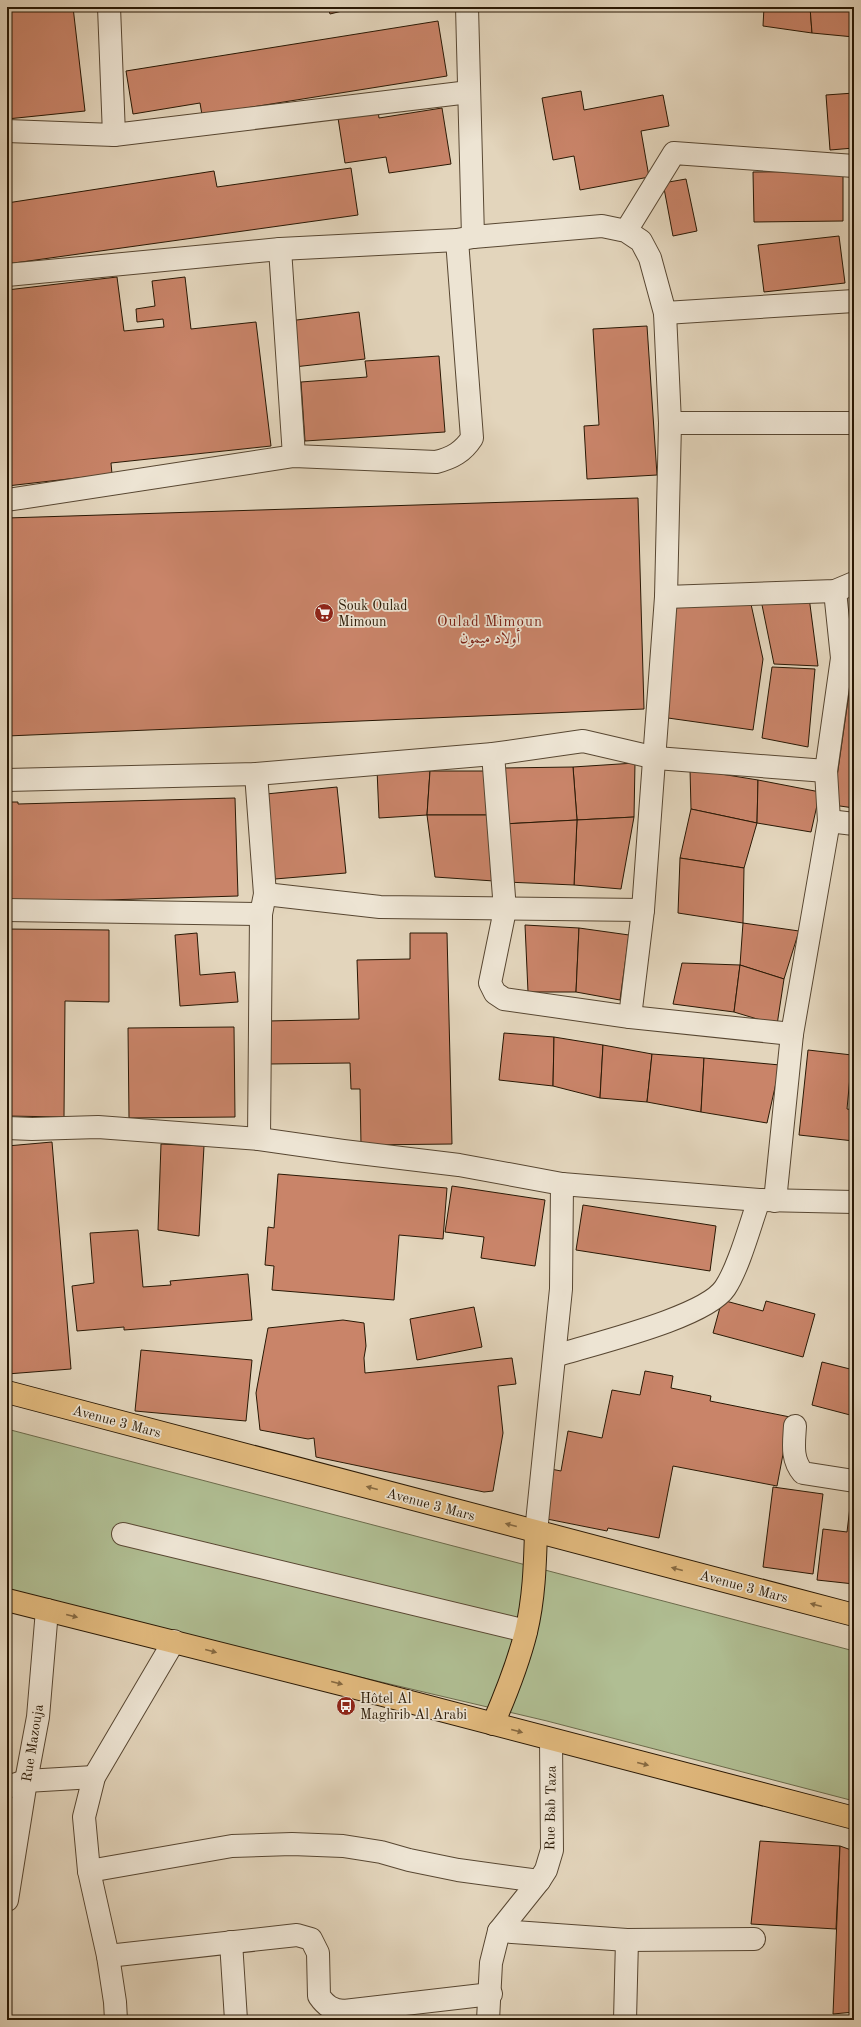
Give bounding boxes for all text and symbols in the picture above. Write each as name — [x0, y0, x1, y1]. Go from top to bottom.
place label: Souk Oulad Mimoun — [338, 599, 408, 629]
supermarket icon: Souk Oulad Mimoun — [313, 602, 335, 624]
district label: Oulad Mimoun أولاد ميمون — [437, 615, 543, 647]
street label: Avenue 3 Mars — [71, 1403, 162, 1440]
one-way arrow — [365, 1485, 377, 1491]
street label: Avenue 3 Mars — [385, 1486, 476, 1523]
one-way arrow — [504, 1522, 516, 1528]
one-way arrow — [671, 1566, 683, 1572]
street label: Avenue 3 Mars — [698, 1568, 789, 1605]
one-way arrow — [810, 1602, 823, 1608]
one-way arrow — [66, 1613, 78, 1619]
one-way arrow — [206, 1648, 218, 1654]
one-way arrow — [331, 1680, 343, 1686]
place label: Hôtel Al Maghrib Al Arabi — [360, 1692, 467, 1722]
bus stop icon: Hôtel Al Maghrib Al Arabi — [335, 1695, 357, 1717]
street label: Rue Mazouja — [20, 1703, 46, 1783]
one-way arrow — [511, 1728, 523, 1734]
one-way arrow — [637, 1761, 649, 1767]
street label: Rue Bab Taza — [543, 1765, 559, 1851]

